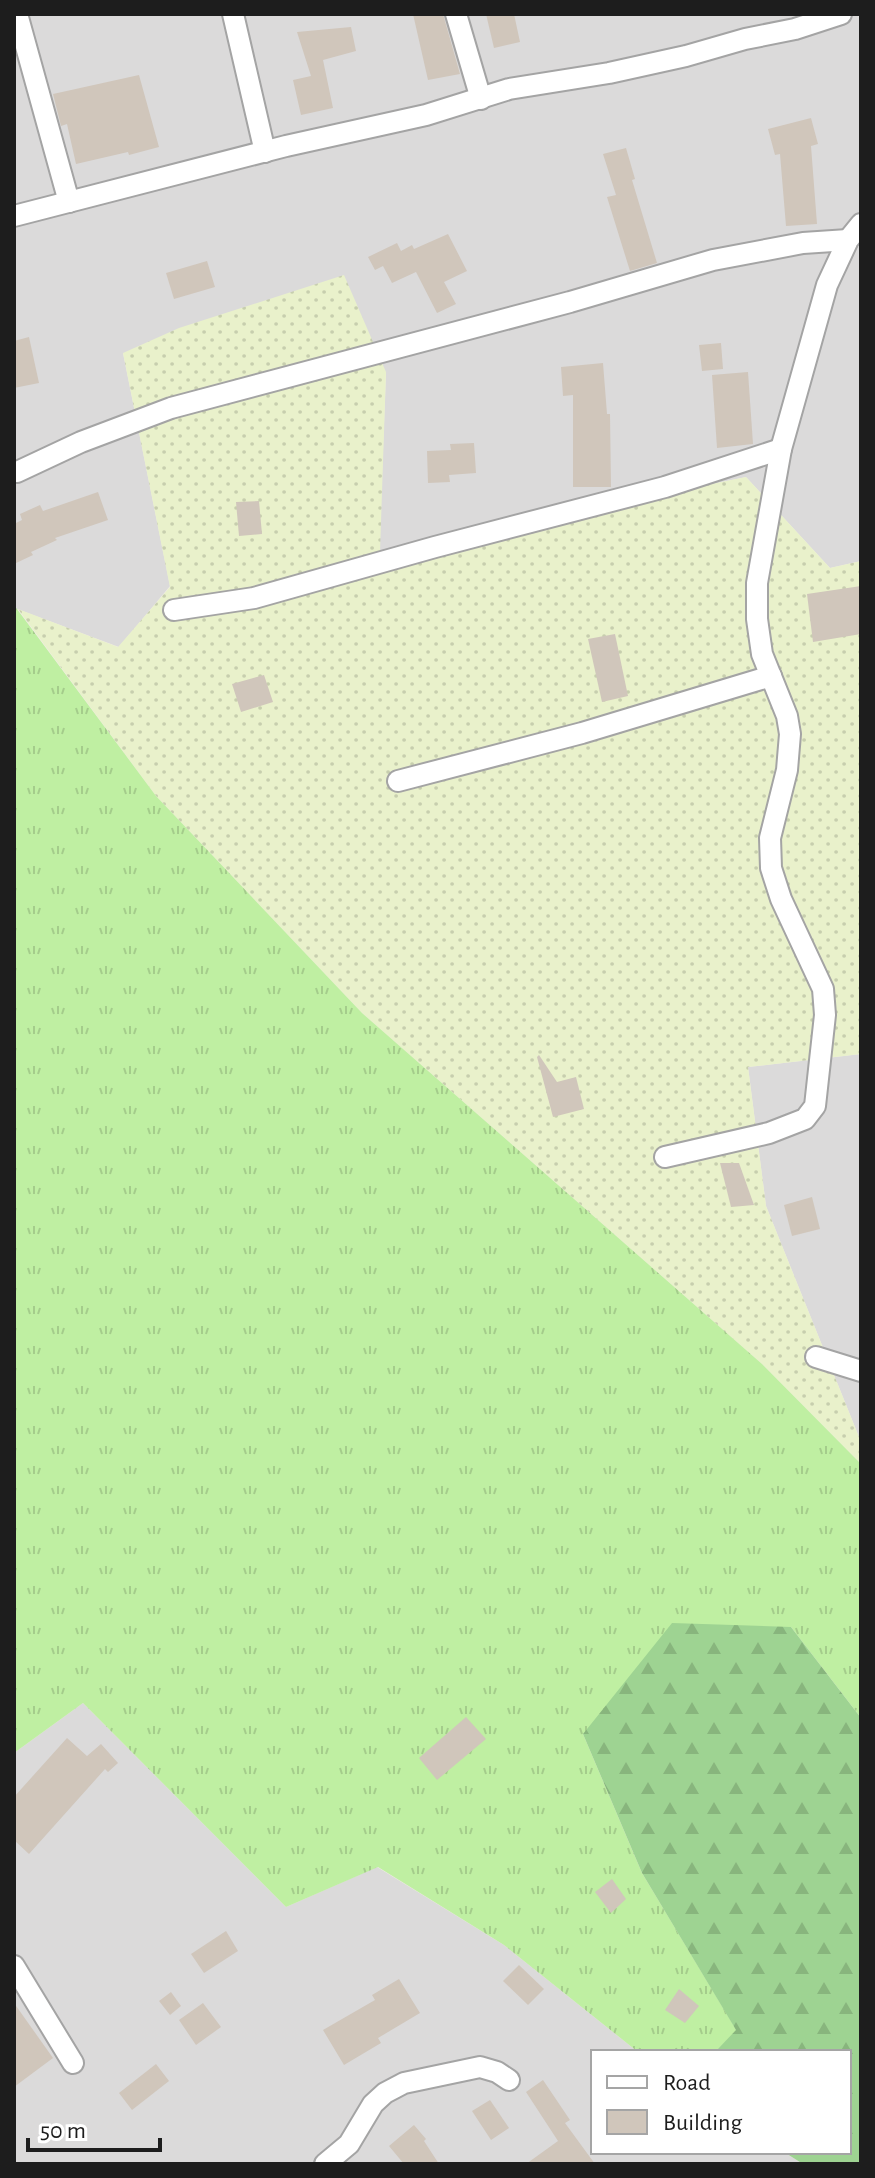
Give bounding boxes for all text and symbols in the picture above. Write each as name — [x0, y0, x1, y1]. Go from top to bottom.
legend — [591, 2050, 851, 2154]
text: Road — [663, 2071, 711, 2095]
scale bar — [28, 2102, 160, 2152]
text: Building — [663, 2111, 742, 2135]
text: 50 m — [40, 2119, 86, 2143]

